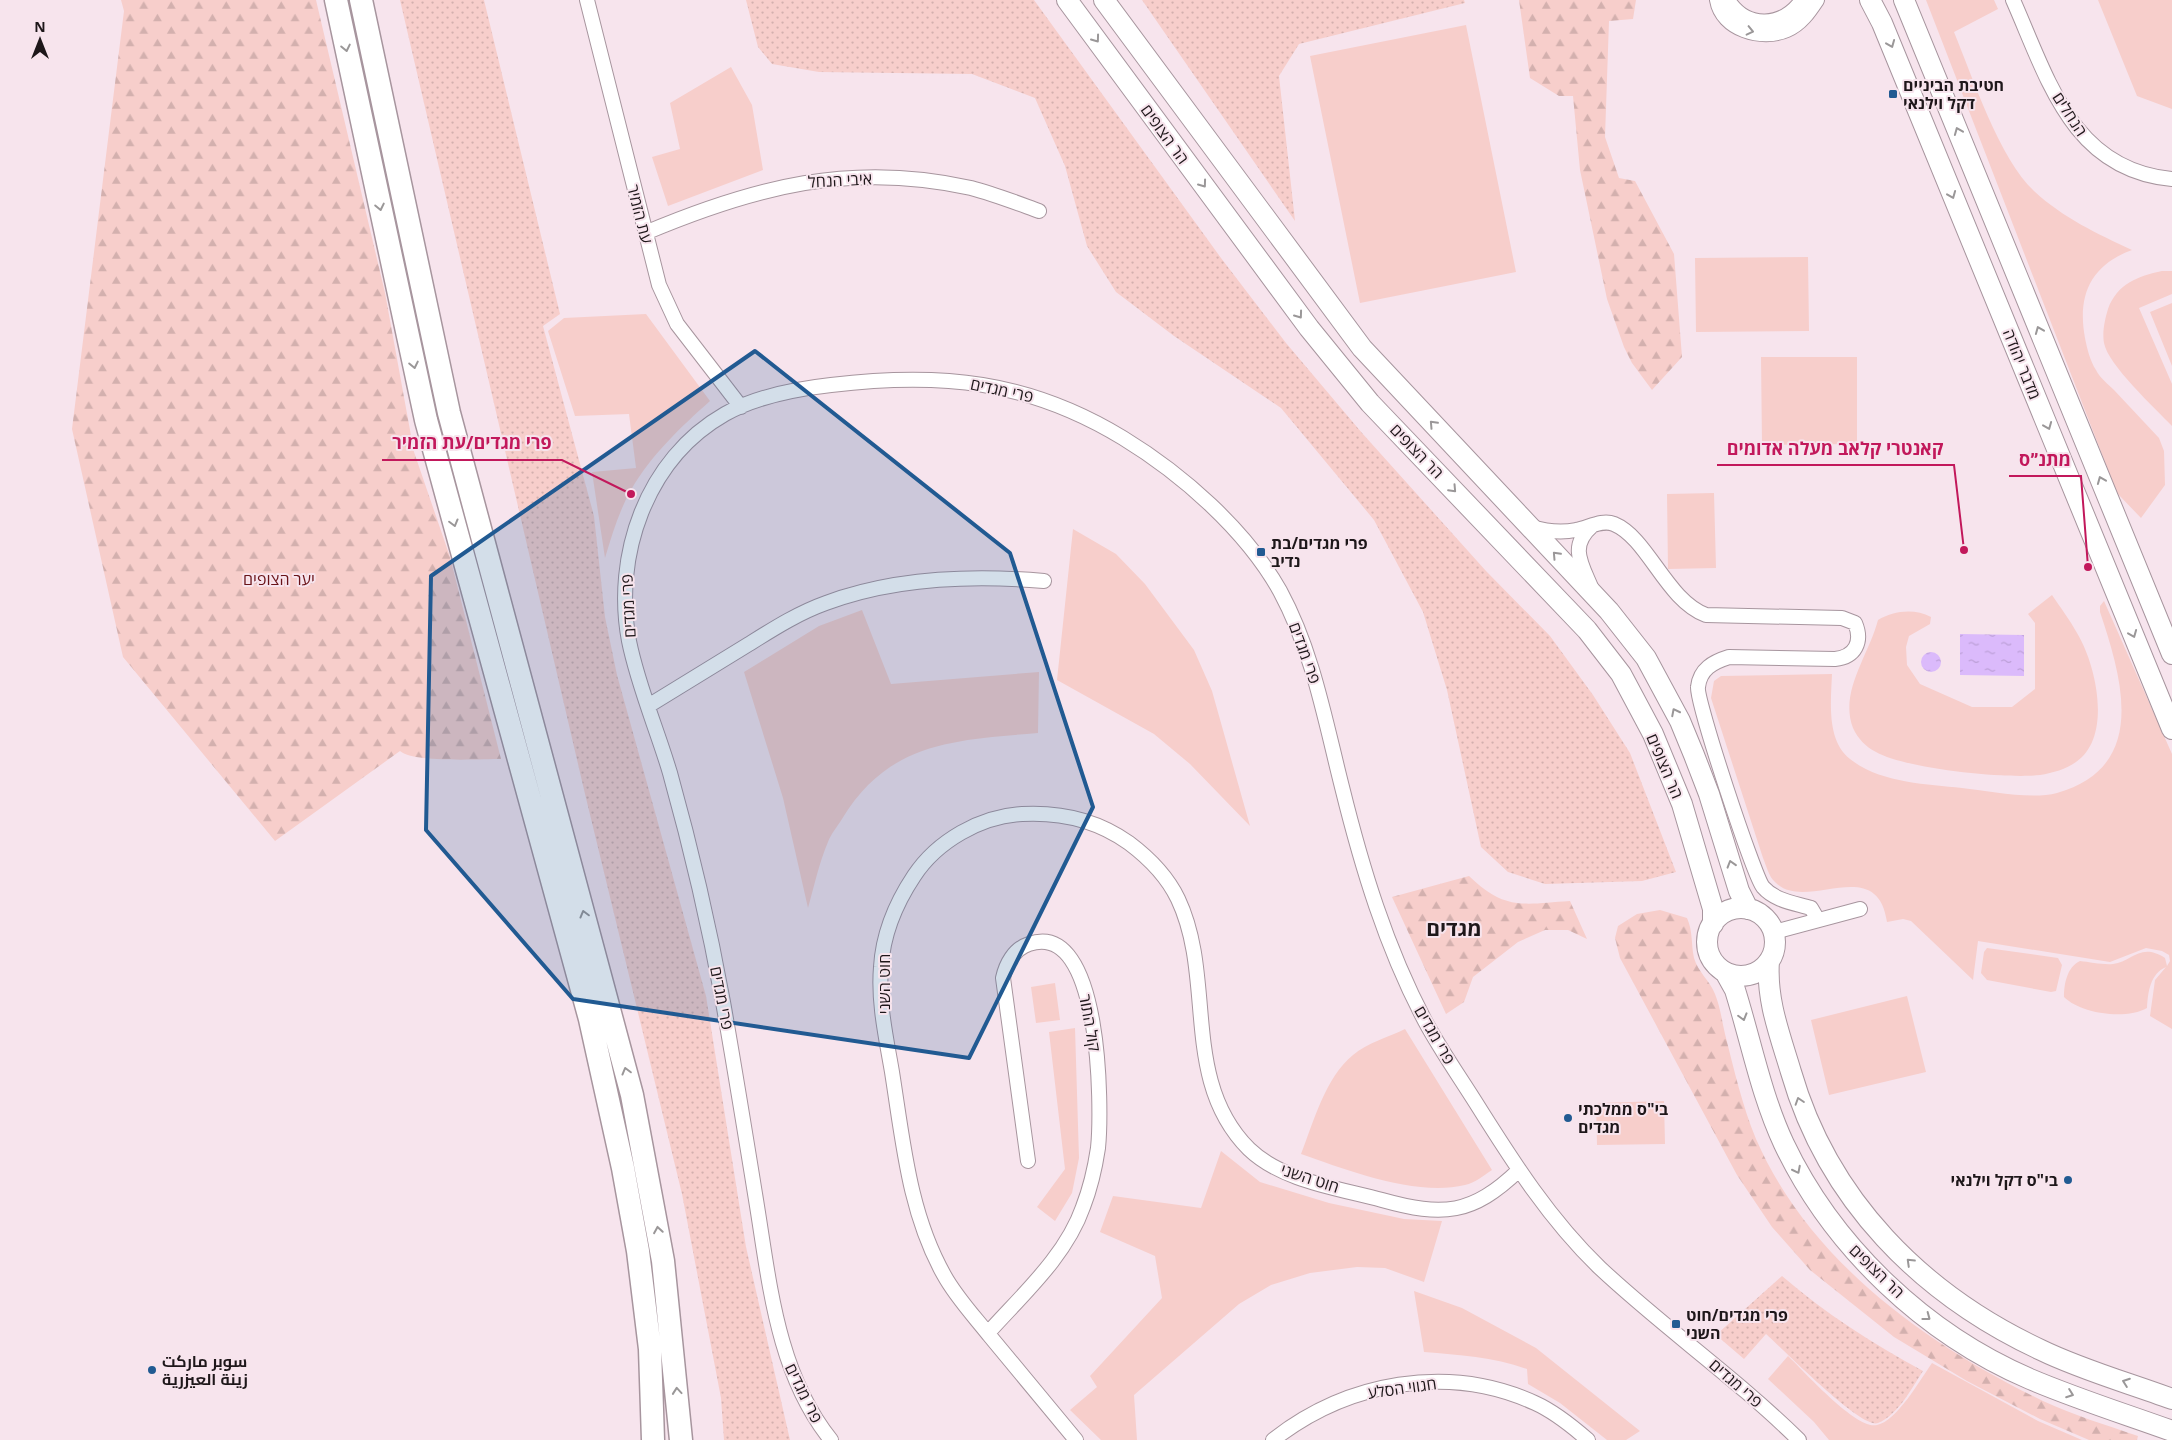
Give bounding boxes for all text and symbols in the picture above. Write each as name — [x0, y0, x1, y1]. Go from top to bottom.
north arrow — [15, 15, 65, 65]
text: N — [34, 17, 46, 36]
one-way arrow — [1745, 25, 1754, 36]
one-way arrow — [1090, 33, 1099, 43]
one-way arrow — [1884, 39, 1895, 48]
one-way arrow — [340, 43, 351, 52]
place label: חטיבת הביניים דקל וילנאי — [1903, 74, 2004, 114]
marker: חטיבת הביניים דקל וילנאי — [1887, 88, 1899, 100]
street label: הנחלים — [2048, 88, 2092, 140]
street label: הר הצופים — [1136, 100, 1194, 168]
one-way arrow — [1953, 127, 1964, 136]
street label: איבי הנחל — [807, 167, 873, 193]
one-way arrow — [1197, 178, 1205, 187]
street label: עת הזמיר — [622, 182, 658, 246]
one-way arrow — [1947, 190, 1957, 198]
one-way arrow — [374, 202, 385, 211]
one-way arrow — [1293, 309, 1302, 319]
street label: מדבר יהודה — [1998, 325, 2046, 403]
one-way arrow — [2035, 326, 2046, 335]
one-way arrow — [408, 361, 419, 370]
street label: פרי מגדים — [969, 373, 1035, 407]
street label: הר הצופים — [1385, 419, 1449, 483]
one-way arrow — [1430, 421, 1439, 430]
one-way arrow — [2041, 421, 2052, 430]
callout: פרי מגדים/עת הזמיר — [382, 427, 562, 460]
text: פרי מגדים/עת הזמיר — [392, 430, 552, 454]
callout: קאנטרי קלאב מעלה אדומים — [1717, 432, 1954, 465]
text: קאנטרי קלאב מעלה אדומים — [1727, 436, 1944, 460]
callout: מתנ״ס — [2009, 443, 2081, 476]
text: מתנ״ס — [2019, 447, 2071, 471]
one-way arrow — [2097, 477, 2107, 485]
one-way arrow — [1447, 483, 1456, 492]
one-way arrow — [448, 518, 458, 527]
place label: פרי מגדים/בת נדיב — [1271, 532, 1368, 572]
marker: פרי מגדים/בת נדיב — [1255, 546, 1267, 558]
one-way arrow — [1553, 552, 1562, 561]
park label: יער הצופים — [243, 568, 315, 590]
street label: פרי מגדים — [615, 574, 641, 638]
street label: פרי מגדים — [1284, 619, 1326, 687]
one-way arrow — [2127, 629, 2137, 638]
one-way arrow — [1671, 708, 1681, 717]
street label: הר הצופים — [1641, 730, 1689, 802]
one-way arrow — [1726, 860, 1736, 869]
one-way arrow — [579, 910, 590, 918]
district label: מגדים — [1426, 914, 1482, 942]
street label: חוט השני — [873, 954, 895, 1014]
street label: פרי מגדים — [705, 965, 739, 1031]
street label: קול התור — [1074, 993, 1106, 1054]
street label: פרי מגדים — [1410, 1002, 1460, 1068]
one-way arrow — [1738, 1013, 1748, 1021]
one-way arrow — [621, 1066, 632, 1075]
one-way arrow — [1795, 1097, 1805, 1106]
place label: בי"ס ממלכתי מגדים — [1578, 1098, 1668, 1138]
marker: בי"ס ממלכתי מגדים — [1562, 1112, 1574, 1124]
street label: חוט השני — [1278, 1158, 1342, 1198]
one-way arrow — [1791, 1165, 1801, 1174]
place label: בי"ס דקל וילנאי — [1951, 1169, 2058, 1191]
marker: בי"ס דקל וילנאי — [2062, 1174, 2074, 1186]
one-way arrow — [654, 1226, 664, 1234]
street label: הר הצופים — [1845, 1239, 1909, 1303]
one-way arrow — [1906, 1259, 1915, 1268]
place label: פרי מגדים/חוט השני — [1686, 1304, 1788, 1344]
one-way arrow — [1921, 1311, 1931, 1320]
marker: פרי מגדים/חוט השני — [1670, 1318, 1682, 1330]
place label: سوبر ماركت زينة العيزرية — [162, 1350, 248, 1390]
street label: פרי מגדים — [1705, 1354, 1767, 1412]
street label: פרי מגדים — [780, 1360, 828, 1426]
marker: سوبر ماركت زينة العيزرية — [146, 1364, 158, 1376]
street label: חגווי הסלע — [1366, 1372, 1438, 1404]
one-way arrow — [2122, 1378, 2131, 1388]
one-way arrow — [672, 1387, 683, 1395]
one-way arrow — [2065, 1388, 2073, 1398]

